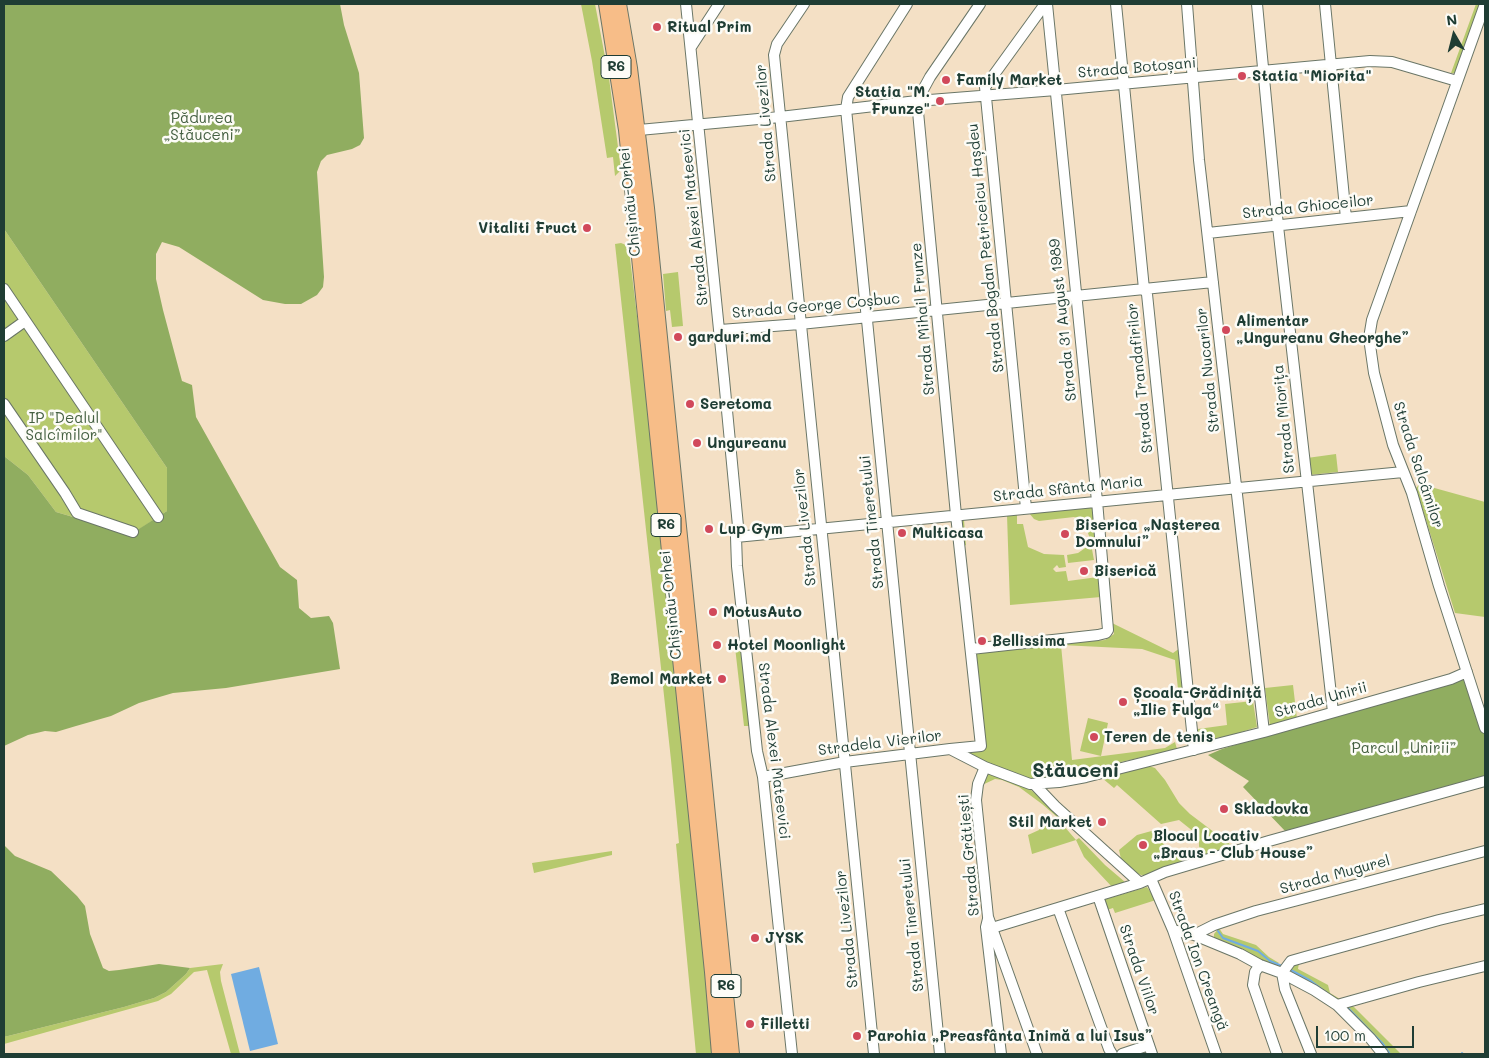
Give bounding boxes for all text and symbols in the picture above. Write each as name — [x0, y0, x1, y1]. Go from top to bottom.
north arrow — [1429, 10, 1479, 60]
text: N — [1445, 10, 1458, 30]
place label: Ritual Prim — [667, 18, 751, 36]
marker: Ritual Prim — [651, 21, 663, 33]
street label: Strada Botoșani — [1077, 54, 1197, 82]
road number: R6 — [601, 56, 631, 78]
street label: Strada Livezilor — [752, 63, 780, 183]
place label: Statia "Miorita" — [1252, 67, 1372, 85]
marker: Statia "Miorita" — [1236, 70, 1248, 82]
place label: Family Market — [956, 71, 1062, 89]
marker: Family Market — [940, 74, 952, 86]
place label: Statia "M. Frunze" — [855, 83, 930, 118]
marker: Statia "M. Frunze" — [934, 95, 946, 107]
park label: Pădurea „Stăuceni” — [163, 109, 241, 144]
street label: Strada Bogdan Petriceicu Hașdeu — [964, 123, 1008, 373]
street label: Strada Alexei Mateevici — [676, 128, 712, 306]
street label: Chișinău-Orhei — [615, 147, 645, 257]
street label: Strada Ghioceilor — [1242, 191, 1374, 223]
place label: Vitaliti Fruct — [478, 219, 577, 237]
marker: Vitaliti Fruct — [581, 222, 593, 234]
street label: Strada 31 August 1989 — [1046, 238, 1080, 402]
street label: Strada Mihail Frunze — [907, 242, 939, 396]
street label: Strada George Coșbuc — [731, 290, 901, 322]
street label: Strada Trandafirilor — [1123, 302, 1157, 454]
street label: Strada Nucarilor — [1192, 307, 1224, 433]
place label: Alimentar „Ungureanu Gheorghe” — [1236, 312, 1409, 347]
marker: Alimentar „Ungureanu Gheorghe” — [1220, 324, 1232, 336]
place label: garduri.md — [688, 328, 771, 346]
marker: garduri.md — [672, 331, 684, 343]
street label: Strada Miorița — [1269, 364, 1299, 474]
place label: Seretoma — [700, 395, 772, 413]
marker: Seretoma — [684, 398, 696, 410]
street label: Strada Salcâmilor — [1389, 399, 1447, 531]
park label: IP "Dealul Salcîmilor" — [25, 409, 103, 444]
place label: Ungureanu — [707, 434, 787, 452]
marker: Ungureanu — [691, 437, 703, 449]
street label: Strada Tineretului — [856, 454, 888, 590]
street label: Strada Livezilor — [790, 467, 820, 587]
street label: Strada Sfânta Maria — [992, 472, 1144, 506]
road number: R6 — [651, 514, 681, 536]
place label: Biserica „Nașterea Domnului” — [1075, 516, 1220, 551]
place label: Lup Gym — [719, 520, 783, 538]
marker: Lup Gym — [703, 523, 715, 535]
place label: Multicasa — [912, 524, 983, 542]
marker: Multicasa — [896, 527, 908, 539]
marker: Biserica „Nașterea Domnului” — [1059, 528, 1071, 540]
street label: Chișinău-Orhei — [656, 550, 686, 660]
place label: Biserică — [1094, 562, 1157, 580]
marker: Biserică — [1078, 565, 1090, 577]
place label: MotusAuto — [723, 603, 802, 621]
marker: MotusAuto — [707, 606, 719, 618]
place label: Bellissima — [992, 632, 1066, 650]
marker: Bellissima — [976, 635, 988, 647]
place label: Hotel Moonlight — [727, 636, 846, 654]
marker: Hotel Moonlight — [711, 639, 723, 651]
street label: Strada Alexei Mateevici — [754, 662, 794, 840]
place label: Bemol Market — [610, 670, 712, 688]
marker: Bemol Market — [716, 673, 728, 685]
street label: Strada Unirii — [1273, 678, 1369, 722]
place label: Școala-Grădiniță „Ilie Fulga“ — [1133, 684, 1262, 719]
marker: Școala-Grădiniță „Ilie Fulga“ — [1117, 696, 1129, 708]
street label: Stradela Vierilor — [817, 726, 943, 760]
place label: Teren de tenis — [1104, 728, 1213, 746]
marker: Teren de tenis — [1088, 731, 1100, 743]
park label: Parcul „Unirii” — [1352, 739, 1456, 757]
district label: Stăuceni — [1032, 759, 1120, 783]
street label: Strada Grătiești — [955, 793, 983, 917]
place label: Skladovka — [1234, 800, 1309, 818]
marker: Skladovka — [1218, 803, 1230, 815]
place label: Stil Market — [1009, 813, 1092, 831]
marker: Stil Market — [1096, 816, 1108, 828]
place label: Blocul Locativ „Braus - Club House” — [1153, 827, 1313, 862]
marker: Blocul Locativ „Braus - Club House” — [1137, 839, 1149, 851]
street label: Strada Mugurel — [1278, 852, 1392, 898]
street label: Strada Tineretului — [896, 857, 928, 993]
street label: Strada Livezilor — [832, 869, 862, 989]
street label: Strada Ion Creangă — [1164, 889, 1232, 1033]
street label: Strada Viilor — [1115, 922, 1163, 1018]
place label: JYSK — [765, 929, 804, 947]
marker: JYSK — [749, 932, 761, 944]
road number: R6 — [711, 974, 741, 998]
place label: Filletti — [760, 1015, 810, 1033]
scale bar — [1319, 1016, 1416, 1048]
marker: Filletti — [744, 1018, 756, 1030]
text: 100 m — [1324, 1025, 1366, 1045]
place label: Parohia „Preasfânta Inimă a lui Isus” — [867, 1027, 1152, 1045]
marker: Parohia „Preasfânta Inimă a lui Isus” — [851, 1030, 863, 1042]

